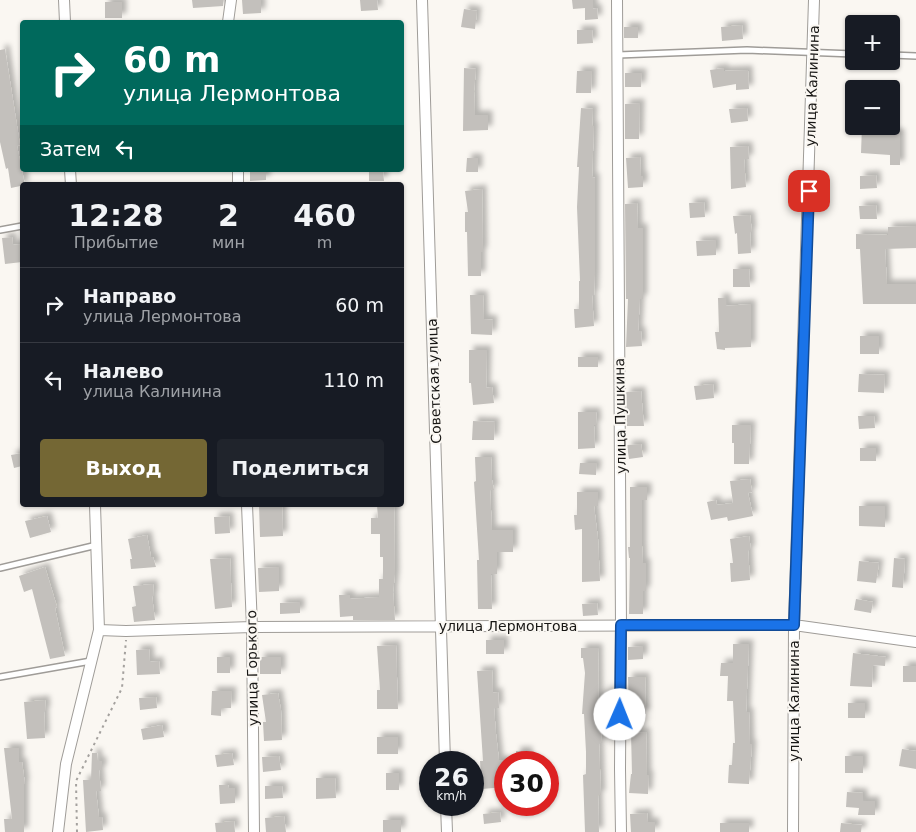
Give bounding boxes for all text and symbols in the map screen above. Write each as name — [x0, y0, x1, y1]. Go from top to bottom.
map controls — [845, 15, 900, 135]
button: + — [845, 15, 900, 70]
street label: улица Калинина — [802, 25, 822, 147]
icon: right — [40, 40, 105, 105]
text: 60 m — [123, 40, 220, 80]
button: − — [845, 80, 900, 135]
text: улица Лермонтова — [123, 81, 341, 106]
icon: left — [111, 135, 139, 163]
text: Затем — [40, 138, 101, 160]
pin — [788, 170, 830, 212]
icon: arrive — [795, 177, 823, 205]
text: 12:28 — [68, 198, 164, 233]
text: 2 — [218, 198, 239, 233]
text: 460 — [293, 198, 356, 233]
text: Прибытие — [74, 233, 158, 252]
text: мин — [212, 233, 245, 252]
text: m — [317, 233, 332, 252]
text: Направо — [83, 285, 176, 307]
icon: right — [40, 291, 68, 319]
text: 60 m — [335, 294, 384, 316]
text: улица Лермонтова — [83, 307, 242, 326]
street label: Советская улица — [424, 318, 444, 444]
street label: улица Пушкина — [611, 358, 629, 474]
text: Налево — [83, 360, 164, 382]
icon: left — [40, 366, 68, 394]
text: 110 m — [323, 369, 384, 391]
text: улица Калинина — [83, 382, 222, 401]
button: Выход — [40, 439, 207, 497]
button: Поделиться — [217, 439, 384, 497]
street label: улица Горького — [243, 610, 261, 726]
street label: улица Лермонтова — [439, 618, 577, 634]
street label: улица Калинина — [786, 640, 802, 762]
position arrow — [593, 688, 645, 740]
speed limit sign: 30 — [494, 751, 559, 816]
text: 26 — [434, 763, 469, 792]
text: km/h — [436, 789, 467, 803]

